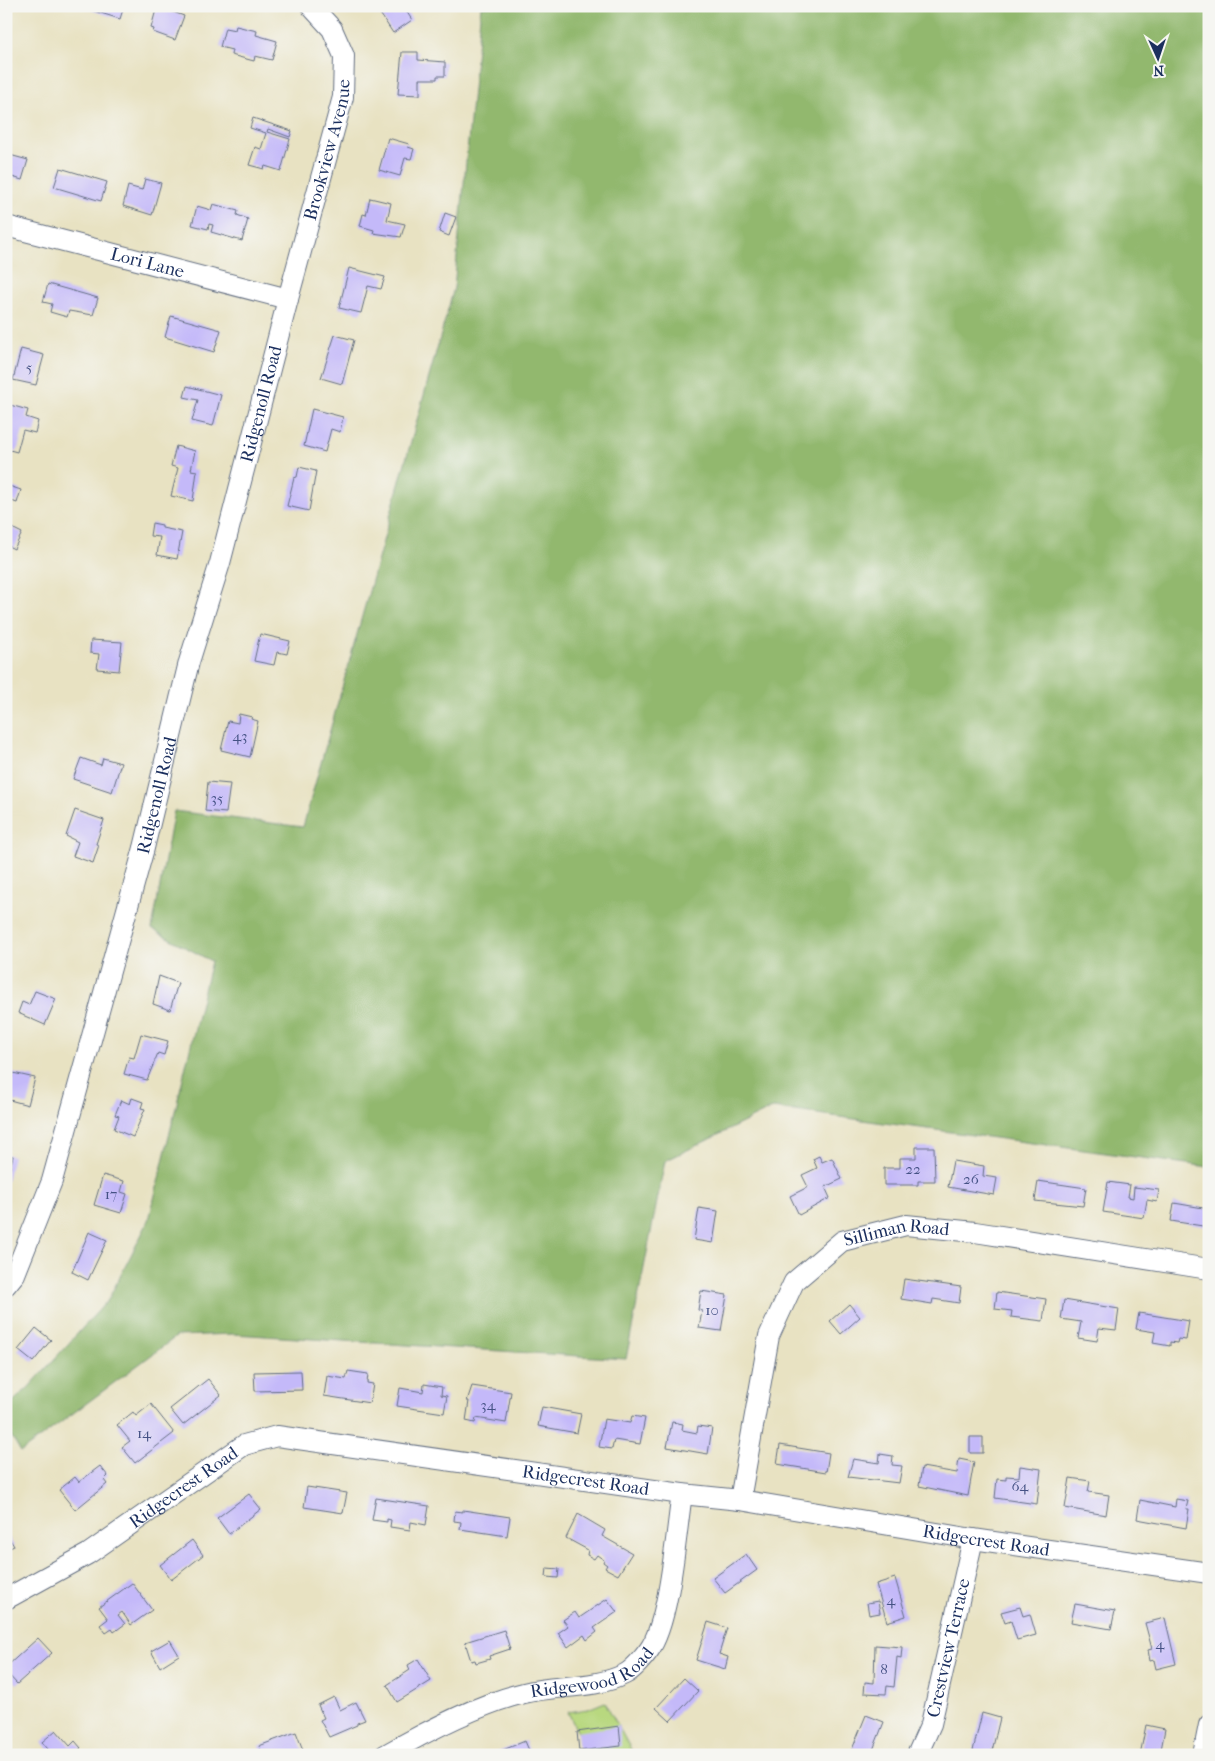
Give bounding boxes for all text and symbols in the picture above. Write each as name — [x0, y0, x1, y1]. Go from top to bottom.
north arrow — [1132, 32, 1182, 82]
text: N — [1153, 62, 1164, 79]
street label: Brookview Avenue — [299, 79, 354, 223]
street label: Lori Lane — [108, 243, 187, 282]
street label: Ridgenoll Road — [236, 343, 286, 465]
house number: 5 — [26, 358, 32, 376]
house number: 43 — [232, 727, 248, 745]
street label: Ridgenoll Road — [132, 734, 181, 856]
house number: 35 — [211, 789, 223, 807]
house number: 22 — [905, 1160, 921, 1178]
house number: 26 — [963, 1170, 980, 1188]
house number: 17 — [105, 1185, 117, 1203]
street label: Silliman Road — [841, 1215, 951, 1251]
house number: 10 — [705, 1301, 719, 1319]
house number: 34 — [480, 1396, 497, 1414]
house number: 14 — [137, 1424, 152, 1442]
street label: Ridgecrest Road — [125, 1442, 242, 1533]
street label: Ridgecrest Road — [521, 1461, 651, 1500]
house number: 64 — [1012, 1477, 1030, 1495]
street label: Ridgecrest Road — [921, 1520, 1051, 1560]
street label: Crestview Terrace — [922, 1576, 974, 1719]
house number: 4 — [887, 1591, 897, 1609]
house number: 4 — [1156, 1635, 1166, 1653]
street label: Ridgewood Road — [529, 1643, 658, 1702]
house number: 8 — [880, 1660, 888, 1678]

